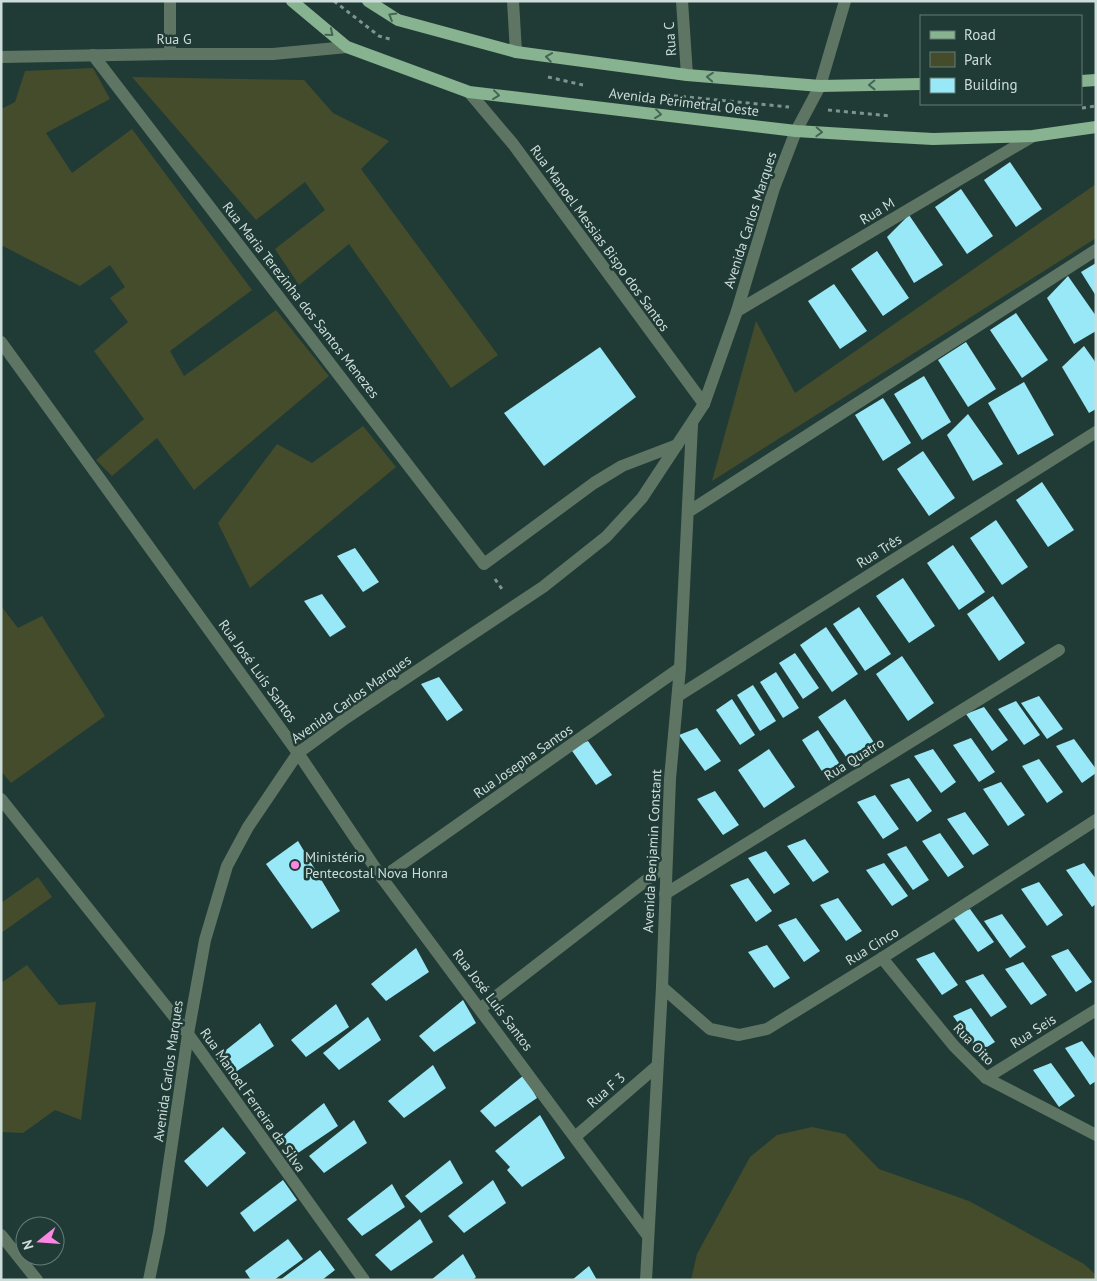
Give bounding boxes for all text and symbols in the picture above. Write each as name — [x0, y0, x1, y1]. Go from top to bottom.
one-way arrow — [388, 13, 397, 23]
legend — [920, 15, 1082, 105]
street label: Rua C — [660, 21, 680, 57]
text: Road — [964, 25, 996, 44]
one-way arrow — [324, 27, 333, 36]
street label: Rua G — [157, 30, 192, 48]
text: Park — [964, 50, 992, 69]
one-way arrow — [544, 52, 552, 63]
one-way arrow — [706, 72, 714, 83]
text: Building — [964, 75, 1018, 94]
one-way arrow — [868, 80, 876, 90]
street label: Avenida Perimetral Oeste — [608, 84, 760, 120]
one-way arrow — [493, 89, 501, 100]
one-way arrow — [654, 108, 662, 119]
one-way arrow — [815, 126, 823, 137]
street label: Rua Manoel Messias Bispo dos Santos — [526, 141, 674, 335]
street label: Avenida Carlos Marques — [719, 149, 781, 291]
street label: Rua M — [856, 194, 898, 228]
street label: Rua Maria Terezinha dos Santos Menezes — [219, 198, 383, 402]
street label: Rua Três — [853, 530, 905, 572]
street label: Rua José Luís Santos — [215, 616, 301, 726]
street label: Avenida Carlos Marques — [287, 651, 415, 747]
street label: Rua Josepha Santos — [470, 720, 576, 802]
street label: Rua Quatro — [821, 733, 887, 785]
street label: Avenida Benjamin Constant — [639, 768, 665, 933]
place label: Ministério Pentecostal Nova Honra — [305, 848, 448, 882]
marker: Ministério Pentecostal Nova Honra — [289, 859, 301, 871]
street label: Rua Cinco — [842, 923, 902, 969]
street label: Rua José Luís Santos — [449, 946, 537, 1054]
street label: Avenida Carlos Marques — [149, 999, 187, 1143]
street label: Rua Seis — [1007, 1010, 1059, 1052]
street label: Rua Oito — [950, 1019, 998, 1069]
street label: Rua Manoel Ferreira da Silva — [196, 1024, 310, 1176]
street label: Rua F 3 — [583, 1068, 629, 1112]
north arrow — [15, 1216, 65, 1266]
text: N — [18, 1238, 38, 1252]

